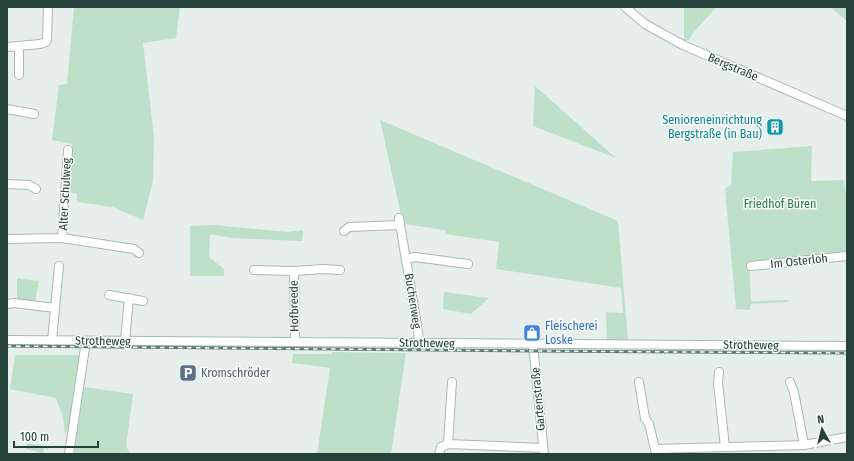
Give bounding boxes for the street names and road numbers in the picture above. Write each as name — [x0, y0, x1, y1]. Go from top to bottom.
street label: Bergstraße — [706, 50, 760, 84]
street label: Alter Schulweg — [56, 157, 74, 231]
street label: Im Osterloh — [770, 251, 828, 271]
street label: Buchenweg — [402, 272, 424, 330]
street label: Hofbreede — [287, 280, 301, 332]
street label: Strotheweg — [75, 334, 131, 348]
street label: Strotheweg — [399, 336, 455, 350]
street label: Strotheweg — [723, 338, 779, 352]
street label: Gartenstraße — [528, 366, 548, 432]

